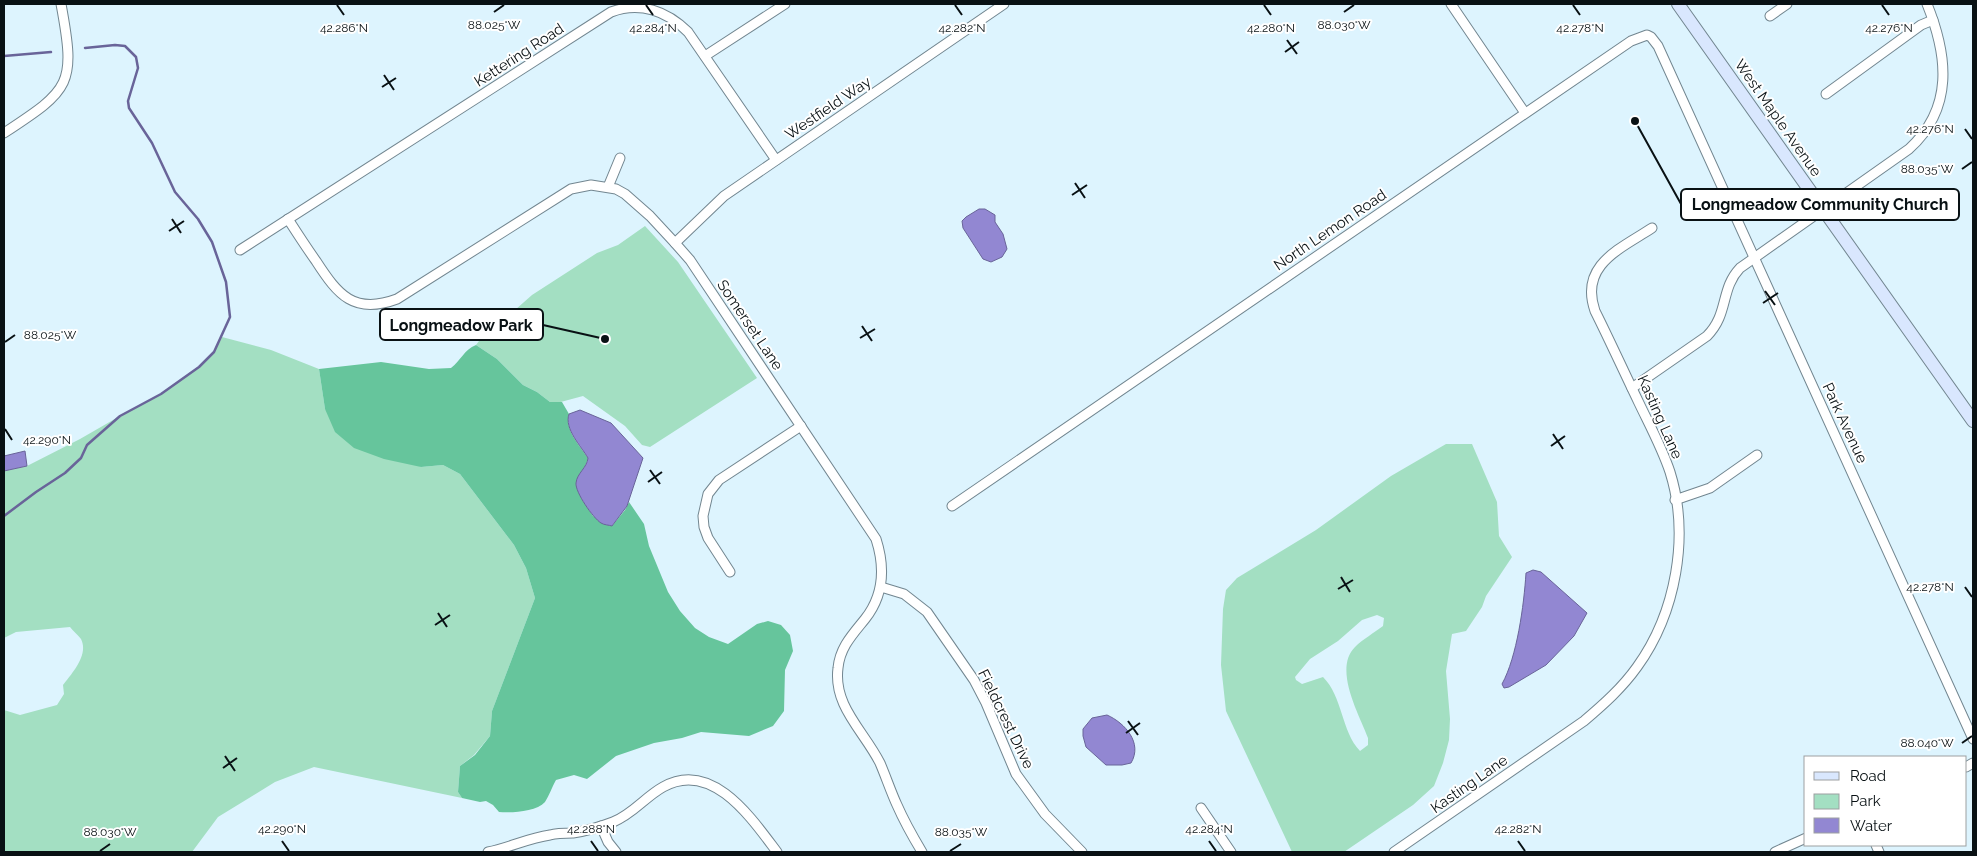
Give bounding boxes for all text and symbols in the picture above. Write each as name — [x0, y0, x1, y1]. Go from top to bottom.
text: 88.025°W — [468, 18, 521, 32]
text: 88.030°W — [1317, 18, 1371, 32]
street label: Kettering Road — [471, 19, 567, 91]
text: 42.286°N — [320, 21, 368, 35]
text: 42.284°N — [629, 21, 677, 35]
text: 42.282°N — [939, 21, 986, 35]
text: 42.280°N — [1247, 21, 1295, 35]
text: 42.278°N — [1556, 21, 1604, 35]
text: 42.276°N — [1865, 21, 1913, 35]
street label: West Maple Avenue — [1731, 56, 1825, 180]
street label: Westfield Way — [782, 73, 874, 143]
text: 42.276°N — [1906, 122, 1954, 136]
text: 88.035°W — [1901, 162, 1954, 176]
street label: North Lemon Road — [1270, 186, 1390, 274]
callout: Longmeadow Community Church — [1681, 189, 1959, 220]
text: Longmeadow Community Church — [1692, 195, 1948, 214]
street label: Somerset Lane — [713, 276, 787, 374]
callout: Longmeadow Park — [380, 309, 543, 340]
text: Longmeadow Park — [389, 316, 533, 335]
text: 88.025°W — [24, 328, 77, 342]
street label: Kasting Lane — [1634, 372, 1687, 462]
street label: Park Avenue — [1819, 380, 1872, 466]
text: 42.290°N — [23, 433, 71, 447]
text: 42.278°N — [1906, 580, 1954, 594]
street label: Fieldcrest Drive — [974, 666, 1038, 772]
text: 88.040°W — [1900, 736, 1954, 750]
street label: Kasting Lane — [1427, 751, 1511, 817]
legend — [1804, 756, 1967, 846]
text: Road — [1850, 767, 1886, 785]
text: Park — [1850, 792, 1881, 810]
text: Water — [1850, 817, 1893, 835]
text: 42.290°N — [258, 822, 306, 836]
text: 42.288°N — [567, 822, 615, 836]
text: 42.284°N — [1185, 822, 1233, 836]
text: 42.282°N — [1495, 822, 1542, 836]
text: 88.030°W — [83, 825, 137, 839]
text: 88.035°W — [935, 825, 988, 839]

